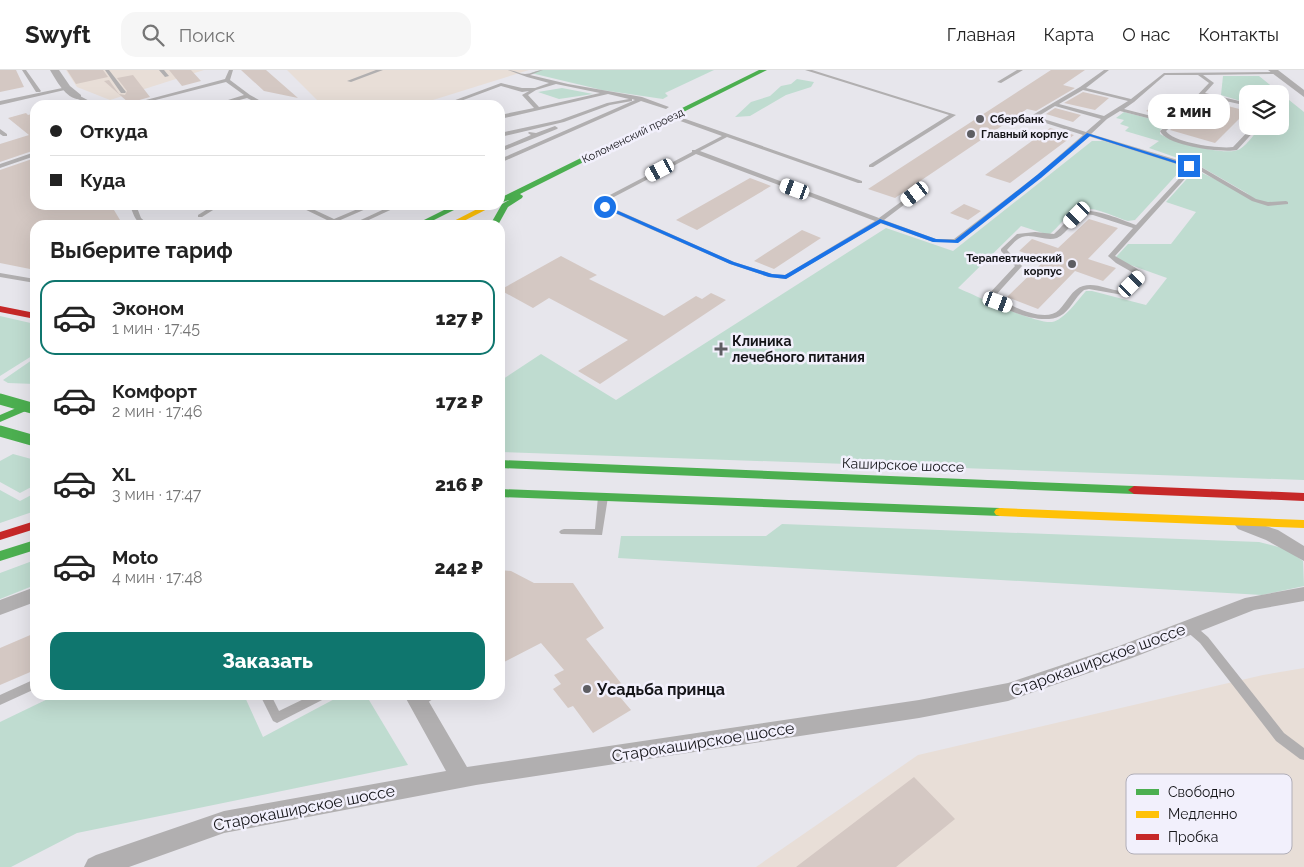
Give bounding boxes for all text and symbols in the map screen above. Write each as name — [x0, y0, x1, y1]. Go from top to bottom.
search box — [121, 12, 471, 57]
text: Swyft — [25, 20, 91, 49]
icon: search — [139, 21, 167, 49]
text: Поиск — [179, 24, 235, 46]
text: Главная — [947, 24, 1015, 45]
text: Карта — [1043, 24, 1094, 45]
text: О нас — [1122, 24, 1170, 45]
text: Контакты — [1198, 24, 1279, 45]
map controls — [1239, 85, 1289, 135]
button: layers — [1239, 85, 1289, 135]
callout: 2 мин — [1148, 93, 1230, 128]
text: 2 мин — [1167, 102, 1211, 121]
street label: Коломенский проезд — [580, 105, 687, 166]
marker: Сбербанк — [974, 113, 986, 125]
place label: Сбербанк — [990, 113, 1045, 126]
text: Откуда — [80, 120, 148, 142]
marker: Главный корпус — [965, 128, 977, 140]
place label: Главный корпус — [981, 128, 1069, 141]
route end — [1178, 155, 1200, 177]
car — [643, 156, 676, 184]
text: Куда — [80, 169, 126, 191]
car — [778, 177, 811, 201]
car — [898, 179, 931, 209]
route start — [594, 196, 616, 218]
car — [1061, 199, 1092, 231]
text: Выберите тариф — [50, 237, 233, 263]
place label: Терапевтический корпус — [966, 252, 1062, 278]
marker: Терапевтический корпус — [1066, 258, 1078, 270]
car — [1116, 268, 1147, 300]
car — [981, 290, 1014, 314]
icon: car — [52, 295, 97, 340]
text: Эконом — [112, 297, 184, 319]
text: 127 ₽ — [436, 307, 483, 329]
text: 1 мин · 17:45 — [112, 319, 200, 338]
place label: Клиника лечебного питания — [732, 333, 865, 365]
marker: Клиника лечебного питания — [714, 342, 728, 356]
icon: car — [52, 378, 97, 423]
text: Комфорт — [112, 380, 197, 402]
text: 172 ₽ — [436, 390, 483, 412]
text: 2 мин · 17:46 — [112, 402, 202, 421]
street label: Каширское шоссе — [842, 455, 964, 475]
icon: car — [52, 461, 97, 506]
text: XL — [112, 463, 135, 485]
text: 216 ₽ — [435, 473, 483, 495]
text: 3 мин · 17:47 — [112, 485, 201, 504]
icon: car — [52, 544, 97, 589]
text: Moto — [112, 546, 158, 568]
text: 242 ₽ — [434, 556, 483, 578]
text: 4 мин · 17:48 — [112, 568, 203, 587]
street label: Старокаширское шоссе — [1008, 620, 1188, 700]
button: Заказать — [50, 632, 485, 690]
place label: Усадьба принца — [596, 680, 725, 699]
marker: Усадьба принца — [581, 683, 593, 695]
street label: Старокаширское шоссе — [610, 718, 796, 766]
legend — [1126, 774, 1292, 854]
street label: Старокаширское шоссе — [212, 781, 396, 835]
text: Свободно — [1168, 784, 1235, 800]
text: Медленно — [1168, 806, 1237, 822]
text: Пробка — [1168, 829, 1218, 845]

